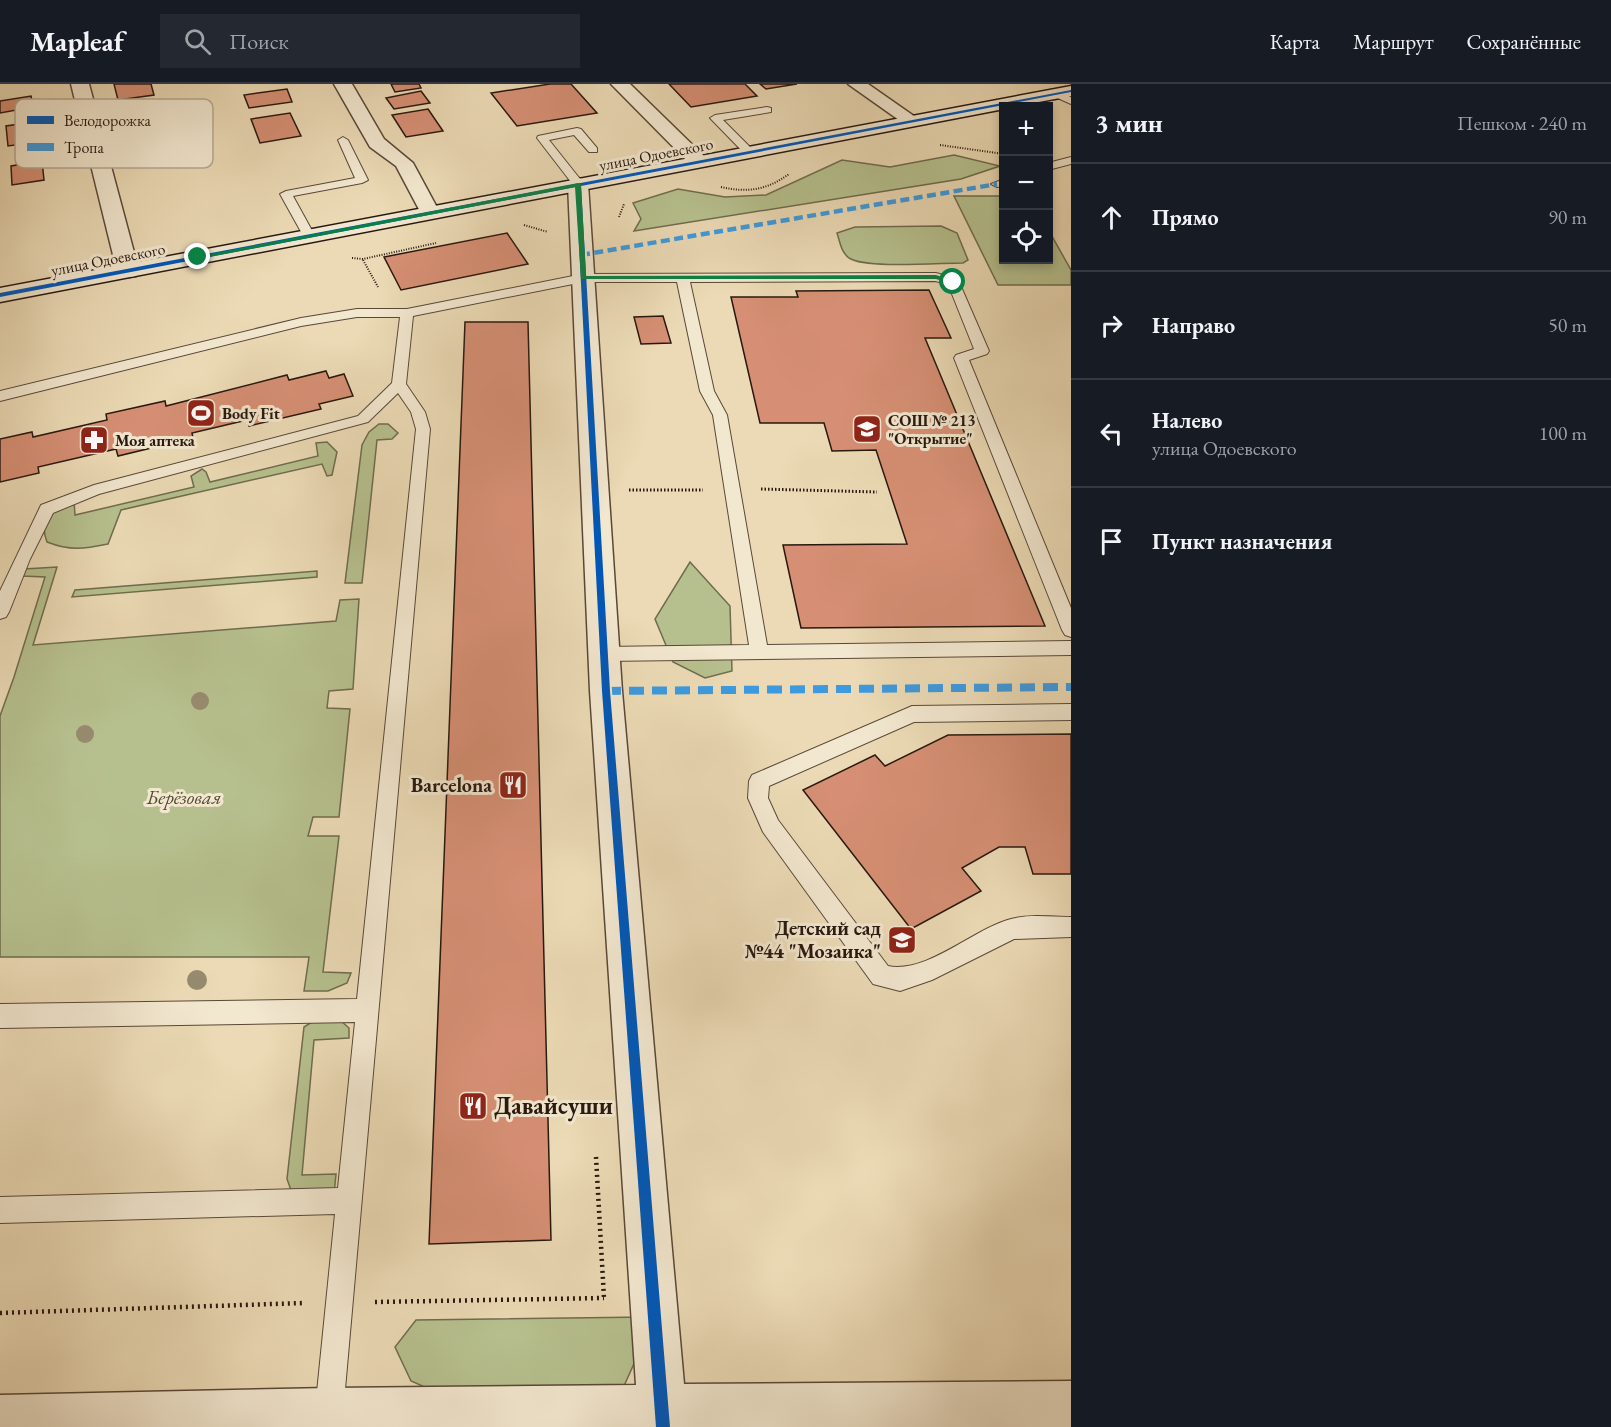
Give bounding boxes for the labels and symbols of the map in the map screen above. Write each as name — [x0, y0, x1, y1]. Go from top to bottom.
legend — [15, 99, 213, 168]
text: Велодорожка — [64, 110, 151, 131]
street label: улица Одоевского — [597, 133, 715, 176]
text: Тропа — [64, 137, 104, 158]
street label: улица Одоевского — [49, 238, 167, 281]
route end — [184, 243, 210, 269]
route start — [939, 268, 965, 294]
sports icon: Body Fit — [185, 397, 217, 429]
place label: Body Fit — [222, 403, 280, 424]
place label: СОШ № 213 "Открытие" — [888, 410, 976, 449]
school or university icon: СОШ № 213 "Открытие" — [851, 413, 883, 445]
pharmacy icon: Моя аптека — [78, 424, 110, 456]
place label: Моя аптека — [115, 430, 196, 451]
restaurant icon: Barcelona — [497, 769, 529, 801]
place label: Barcelona — [411, 772, 492, 798]
park label: Берёзовая — [145, 784, 222, 810]
place label: Детский сад №44 "Мозаика" — [745, 915, 881, 964]
school or university icon: Детский сад №44 "Мозаика" — [886, 924, 918, 956]
restaurant icon: Давайсуши — [457, 1090, 489, 1122]
place label: Давайсуши — [494, 1090, 613, 1122]

